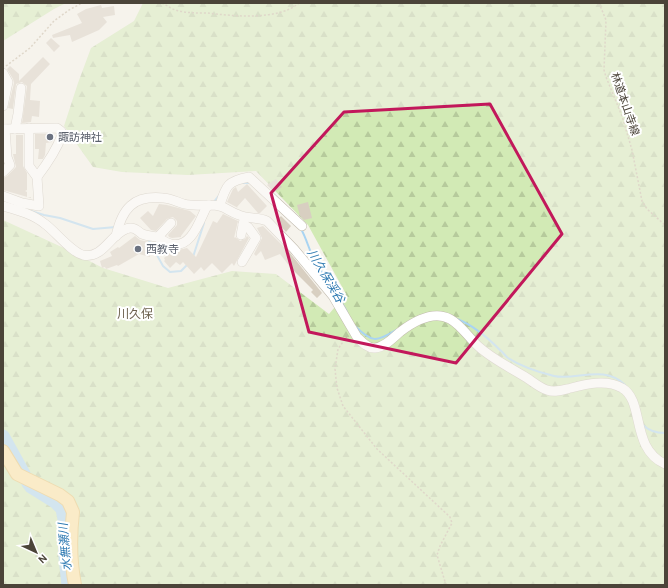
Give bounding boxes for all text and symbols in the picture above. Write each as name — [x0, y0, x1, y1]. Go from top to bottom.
street label: 林道本山寺線 — [608, 71, 642, 137]
place label: 諏訪神社 — [58, 131, 102, 144]
marker: 諏訪神社 — [45, 132, 55, 142]
place label: 西教寺 — [146, 243, 179, 256]
marker: 西教寺 — [133, 244, 143, 254]
water label: 川久保渓谷 — [305, 247, 348, 306]
district label: 川久保 — [117, 307, 153, 321]
water label: 水無瀬川 — [56, 520, 74, 572]
north arrow — [16, 532, 56, 572]
text: N — [35, 551, 50, 566]

